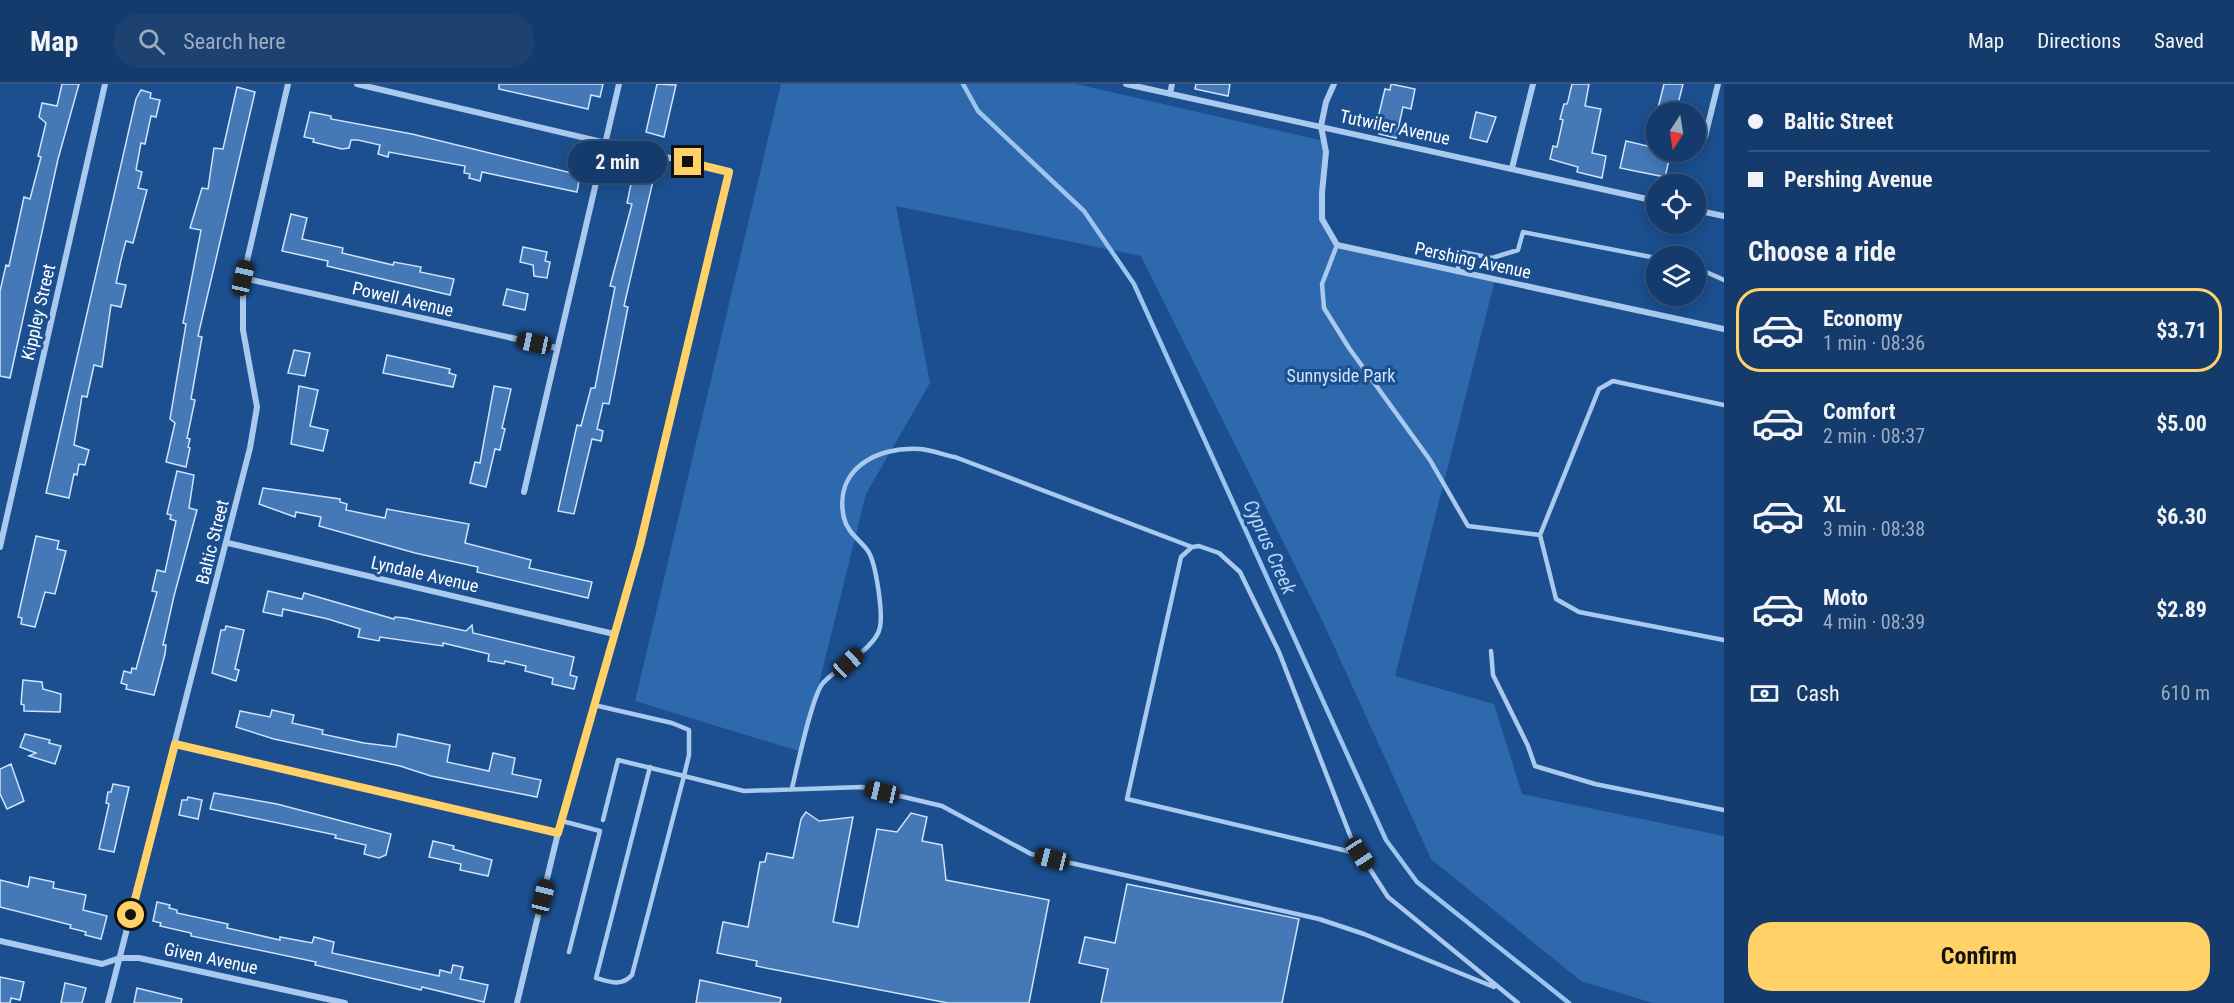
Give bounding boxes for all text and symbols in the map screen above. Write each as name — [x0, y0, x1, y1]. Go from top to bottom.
search box — [114, 14, 534, 68]
text: Map — [30, 25, 78, 58]
icon: search — [135, 25, 168, 58]
text: Search here — [183, 29, 286, 54]
text: Map — [1968, 29, 2004, 53]
text: Directions — [2037, 29, 2121, 53]
text: Saved — [2154, 29, 2204, 53]
north arrow — [1646, 102, 1706, 162]
map controls — [1646, 102, 1706, 306]
street label: Tutwiler Avenue — [1338, 105, 1452, 149]
text: Baltic Street — [1784, 109, 1893, 134]
callout: 2 min — [568, 141, 667, 183]
route end — [674, 148, 701, 175]
text: 2 min — [595, 150, 640, 174]
text: Pershing Avenue — [1784, 167, 1933, 192]
button: locate — [1646, 174, 1706, 234]
text: Choose a ride — [1748, 236, 1896, 268]
street label: Pershing Avenue — [1413, 237, 1533, 283]
button: layers — [1646, 246, 1706, 306]
car — [230, 258, 256, 298]
street label: Kippley Street — [17, 262, 59, 362]
street label: Powell Avenue — [350, 277, 456, 321]
icon: car — [1751, 303, 1805, 357]
text: Economy — [1823, 306, 1903, 331]
text: $3.71 — [2156, 318, 2207, 343]
car — [515, 330, 553, 356]
text: 1 min · 08:36 — [1823, 331, 1925, 355]
park label: Sunnyside Park — [1287, 365, 1395, 386]
icon: car — [1751, 396, 1805, 450]
text: Comfort — [1823, 399, 1896, 424]
text: $5.00 — [2156, 411, 2207, 436]
text: 2 min · 08:37 — [1823, 424, 1925, 448]
icon: car — [1751, 489, 1805, 543]
text: XL — [1823, 492, 1846, 517]
water label: Cyprus Creek — [1239, 496, 1302, 599]
street label: Baltic Street — [191, 497, 233, 587]
text: $6.30 — [2156, 504, 2207, 529]
text: 3 min · 08:38 — [1823, 517, 1925, 541]
street label: Lyndale Avenue — [369, 551, 481, 597]
icon: car — [1751, 582, 1805, 636]
text: Moto — [1823, 585, 1868, 610]
text: $2.89 — [2156, 597, 2207, 622]
text: 4 min · 08:39 — [1823, 610, 1925, 634]
car — [829, 644, 867, 682]
icon: cash — [1748, 677, 1781, 710]
text: Cash — [1796, 681, 1840, 706]
text: 610 m — [2161, 681, 2210, 705]
car — [862, 779, 902, 805]
car — [1343, 834, 1377, 874]
car — [1032, 846, 1072, 872]
car — [530, 877, 556, 917]
route start — [117, 901, 144, 928]
button: Confirm — [1748, 922, 2210, 991]
street label: Given Avenue — [162, 938, 260, 978]

